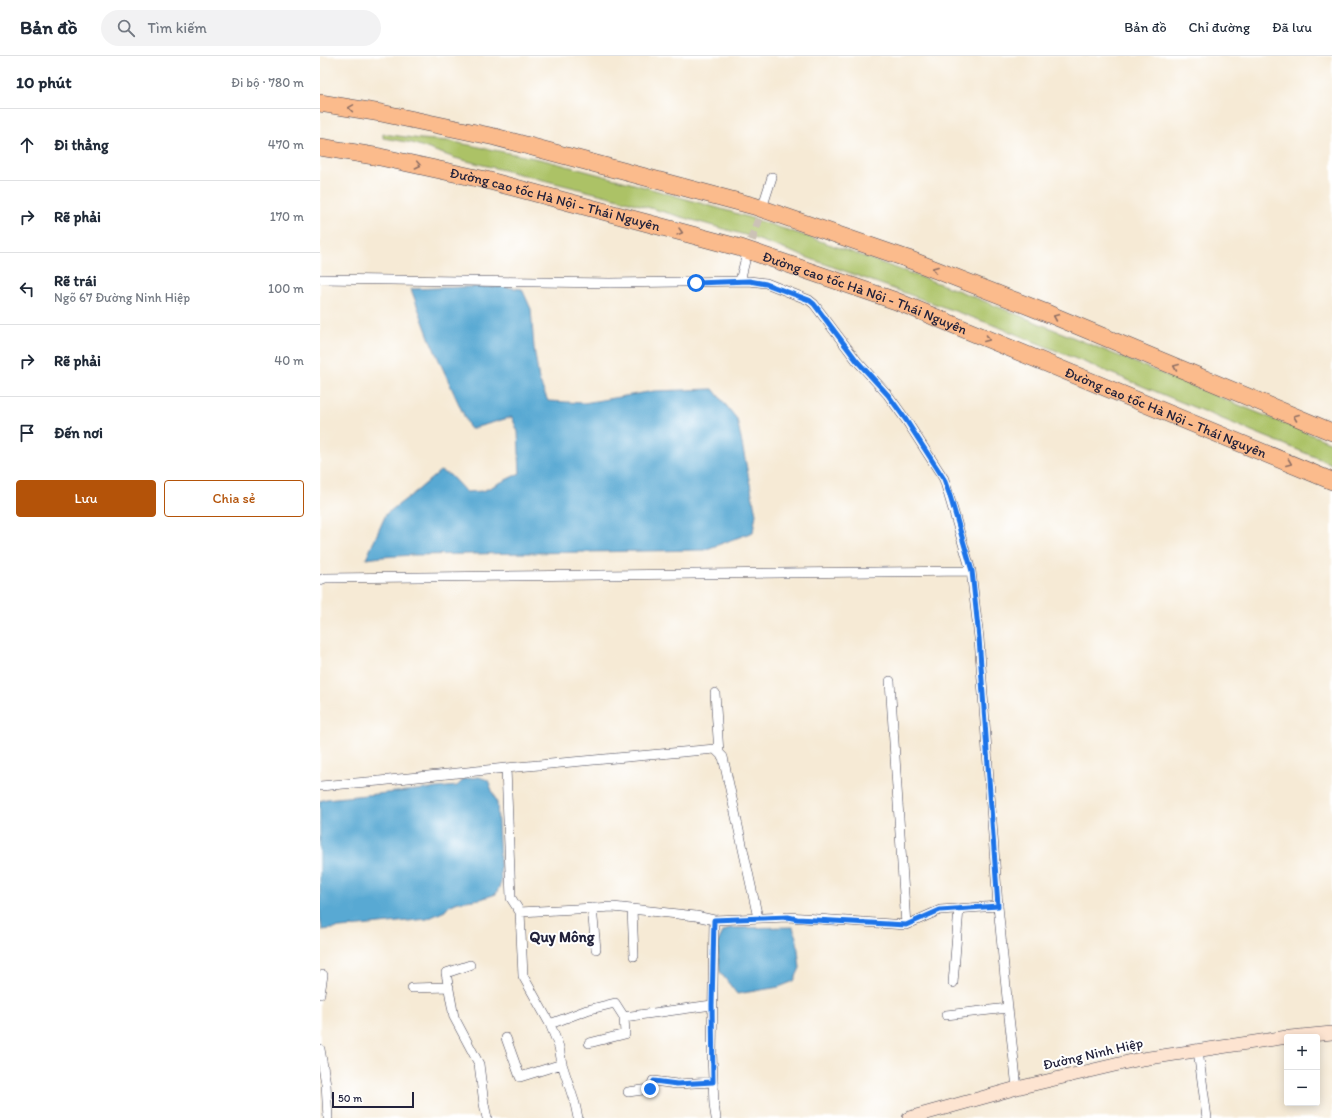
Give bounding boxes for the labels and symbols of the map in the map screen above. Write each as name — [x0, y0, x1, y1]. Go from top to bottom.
one-way arrow — [348, 104, 354, 113]
one-way arrow — [415, 161, 421, 169]
street label: Đường cao tốc Hà Nội - Thái Nguyên — [448, 164, 662, 235]
one-way arrow — [676, 227, 683, 236]
street label: Đường cao tốc Hà Nội - Thái Nguyên — [760, 248, 970, 338]
one-way arrow — [932, 266, 939, 274]
route start — [687, 274, 705, 292]
one-way arrow — [1053, 314, 1061, 322]
one-way arrow — [983, 334, 991, 342]
street label: Đường cao tốc Hà Nội - Thái Nguyên — [1062, 363, 1269, 462]
one-way arrow — [1173, 364, 1180, 372]
one-way arrow — [1292, 414, 1299, 422]
one-way arrow — [1285, 458, 1292, 466]
district label: Quy Mông — [530, 928, 595, 947]
street label: Đường Ninh Hiệp — [1041, 1034, 1145, 1074]
route end — [641, 1080, 659, 1098]
scale bar — [332, 1090, 414, 1109]

